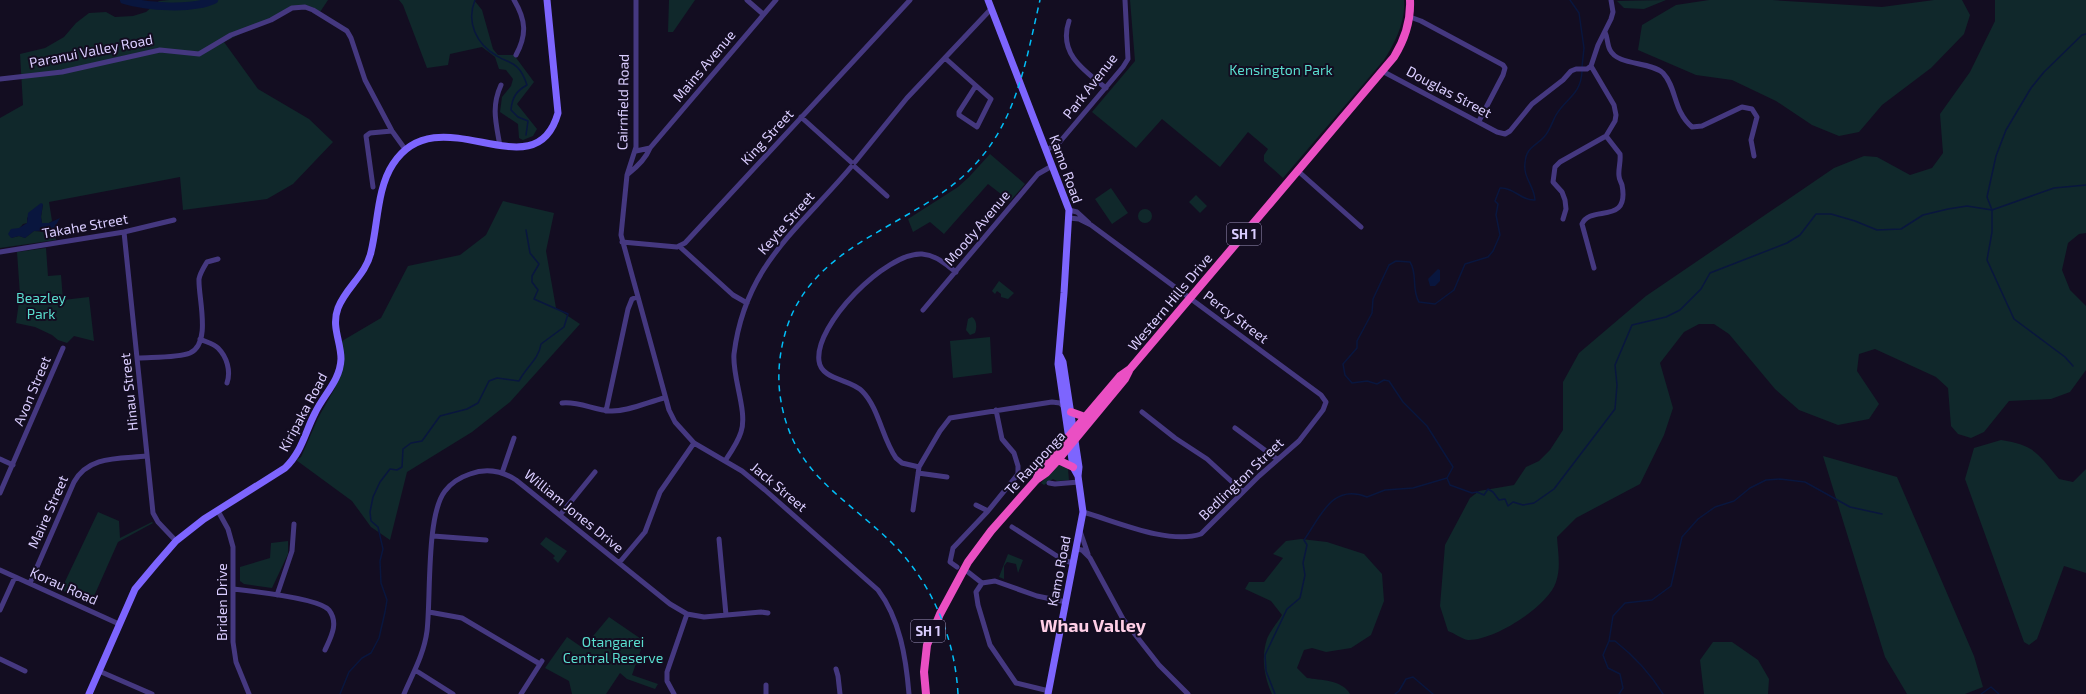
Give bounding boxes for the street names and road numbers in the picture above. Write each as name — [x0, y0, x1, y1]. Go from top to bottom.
street label: Mains Avenue — [669, 26, 739, 105]
street label: Paranui Valley Road — [28, 30, 154, 71]
street label: Park Avenue — [1059, 50, 1120, 122]
street label: Cairnfield Road — [613, 54, 632, 150]
street label: Douglas Street — [1404, 62, 1495, 121]
street label: King Street — [737, 105, 797, 168]
street label: Kamo Road — [1046, 132, 1087, 205]
street label: Moody Avenue — [940, 187, 1013, 269]
street label: Keyte Street — [754, 188, 818, 258]
street label: Takahe Street — [41, 210, 129, 241]
road number: SH 1 — [1227, 223, 1261, 245]
street label: Western Hills Drive — [1124, 249, 1215, 354]
street label: Percy Street — [1200, 287, 1272, 347]
street label: Hinau Street — [116, 352, 141, 432]
street label: Avon Street — [9, 353, 54, 428]
street label: Kiripaka Road — [275, 369, 330, 454]
street label: Te Rauponga — [1001, 427, 1069, 498]
street label: Bedlington Street — [1195, 434, 1287, 523]
street label: Jack Street — [748, 458, 811, 515]
street label: William Jones Drive — [521, 465, 628, 556]
street label: Maire Street — [24, 473, 71, 551]
street label: Kamo Road — [1043, 534, 1074, 608]
street label: Korau Road — [28, 563, 101, 608]
street label: Briden Drive — [213, 563, 230, 641]
road number: SH 1 — [911, 620, 945, 642]

